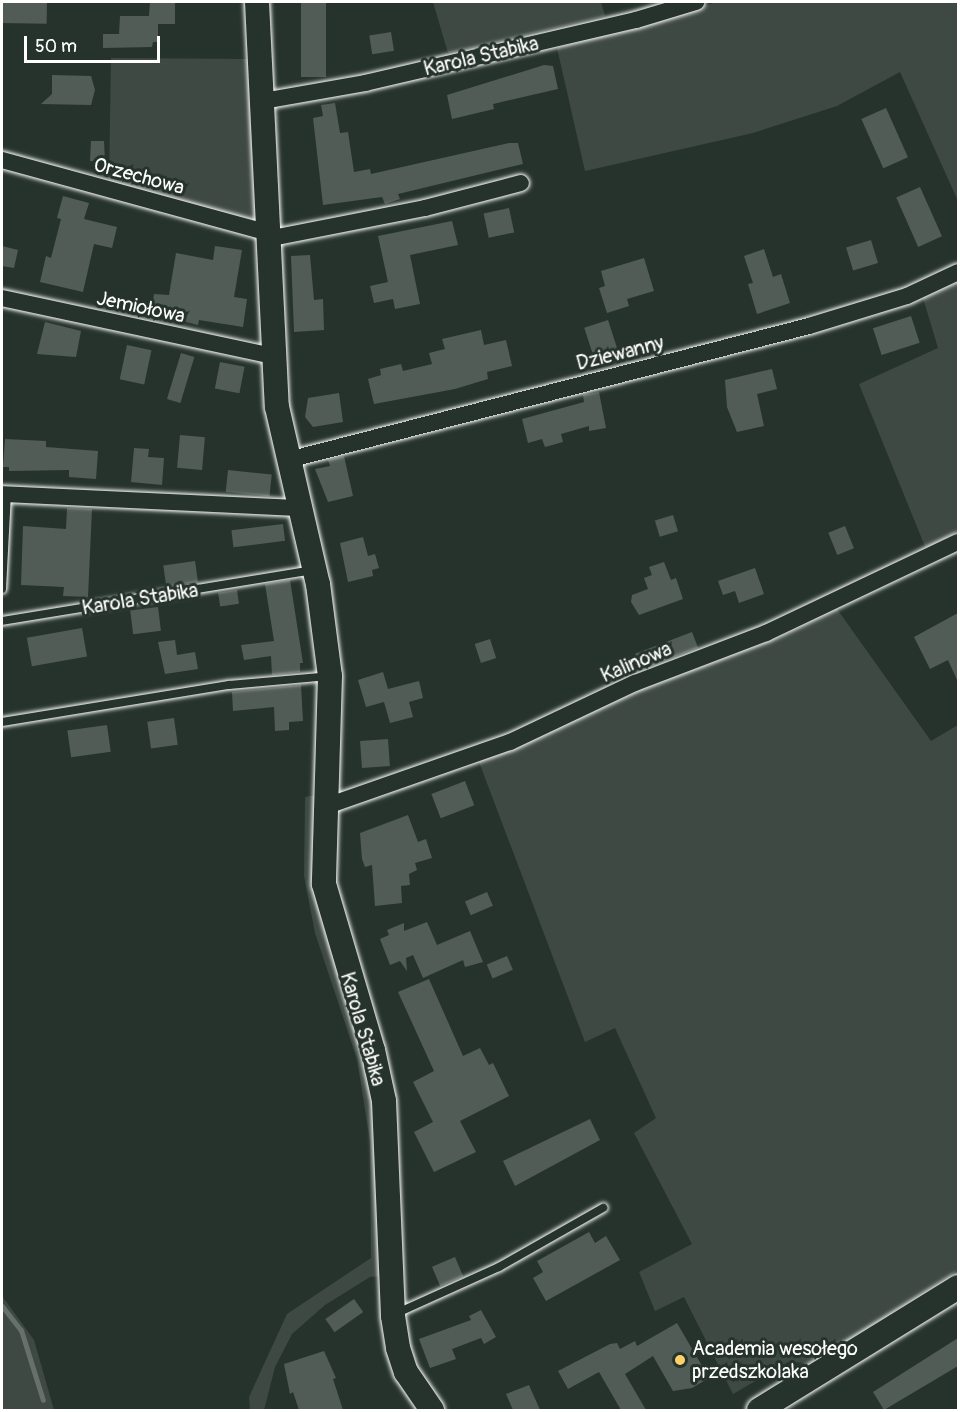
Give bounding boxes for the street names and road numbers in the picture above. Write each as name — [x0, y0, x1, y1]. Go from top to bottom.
street label: Karola Stabika — [421, 31, 541, 81]
street label: Orzechowa — [91, 152, 187, 200]
street label: Jemiołowa — [95, 286, 187, 328]
street label: Dziewanny — [574, 331, 666, 375]
street label: Karola Stabika — [80, 578, 200, 620]
street label: Kalinowa — [597, 636, 675, 688]
street label: Karola Stabika — [335, 969, 391, 1089]

